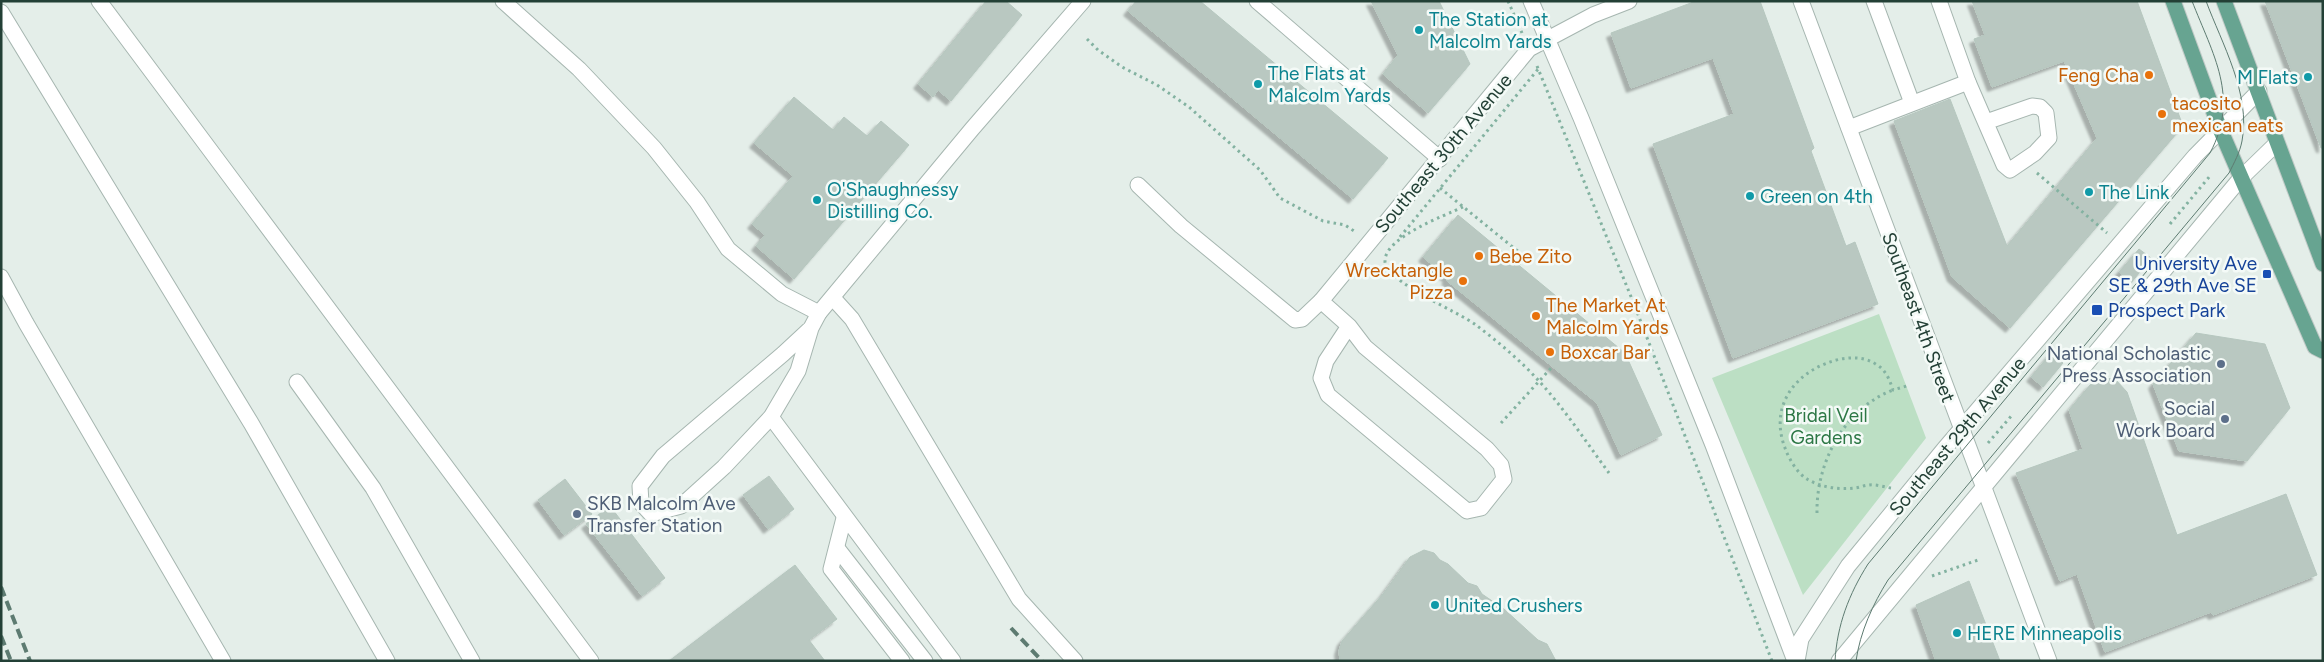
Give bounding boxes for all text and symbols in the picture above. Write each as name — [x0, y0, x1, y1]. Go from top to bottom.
place label: The Station at Malcolm Yards — [1429, 8, 1552, 53]
marker: The Station at Malcolm Yards — [1413, 24, 1425, 36]
place label: The Flats at Malcolm Yards — [1268, 62, 1391, 107]
place label: Feng Cha — [2058, 64, 2139, 87]
place label: M Flats — [2237, 66, 2298, 89]
street label: Southeast 30th Avenue — [1370, 69, 1517, 238]
marker: Feng Cha — [2143, 69, 2155, 81]
marker: M Flats — [2302, 71, 2314, 83]
marker: The Flats at Malcolm Yards — [1252, 78, 1264, 90]
place label: tacosito mexican eats — [2172, 92, 2283, 137]
marker: tacosito mexican eats — [2156, 108, 2168, 120]
place label: O'Shaughnessy Distilling Co. — [827, 178, 959, 223]
place label: The Link — [2099, 181, 2170, 204]
place label: Green on 4th — [1760, 185, 1873, 208]
marker: The Link — [2083, 186, 2095, 198]
marker: Green on 4th — [1744, 190, 1756, 202]
marker: O'Shaughnessy Distilling Co. — [811, 194, 823, 206]
street label: Southeast 4th Street — [1877, 229, 1960, 405]
place label: Bebe Zito — [1489, 245, 1572, 268]
marker: Bebe Zito — [1473, 250, 1485, 262]
place label: University Ave SE & 29th Ave SE — [2108, 252, 2257, 297]
place label: Wrecktangle Pizza — [1345, 259, 1453, 304]
marker: University Ave SE & 29th Ave SE — [2261, 268, 2273, 280]
marker: Wrecktangle Pizza — [1457, 275, 1469, 287]
place label: The Market At Malcolm Yards — [1546, 294, 1669, 339]
place label: Prospect Park — [2108, 299, 2226, 322]
marker: Prospect Park — [2090, 303, 2104, 317]
marker: The Market At Malcolm Yards — [1530, 310, 1542, 322]
place label: Boxcar Bar — [1560, 341, 1651, 364]
place label: National Scholastic Press Association — [2047, 342, 2211, 387]
marker: Boxcar Bar — [1544, 346, 1556, 358]
street label: Southeast 29th Avenue — [1884, 352, 2030, 520]
marker: National Scholastic Press Association — [2215, 358, 2227, 370]
place label: Social Work Board — [2116, 397, 2215, 442]
park label: Bridal Veil Gardens — [1784, 404, 1868, 449]
marker: Social Work Board — [2219, 413, 2231, 425]
place label: SKB Malcolm Ave Transfer Station — [587, 492, 736, 537]
marker: SKB Malcolm Ave Transfer Station — [571, 508, 583, 520]
place label: United Crushers — [1445, 594, 1583, 617]
marker: United Crushers — [1429, 599, 1441, 611]
place label: HERE Minneapolis — [1967, 622, 2122, 645]
marker: HERE Minneapolis — [1951, 627, 1963, 639]

